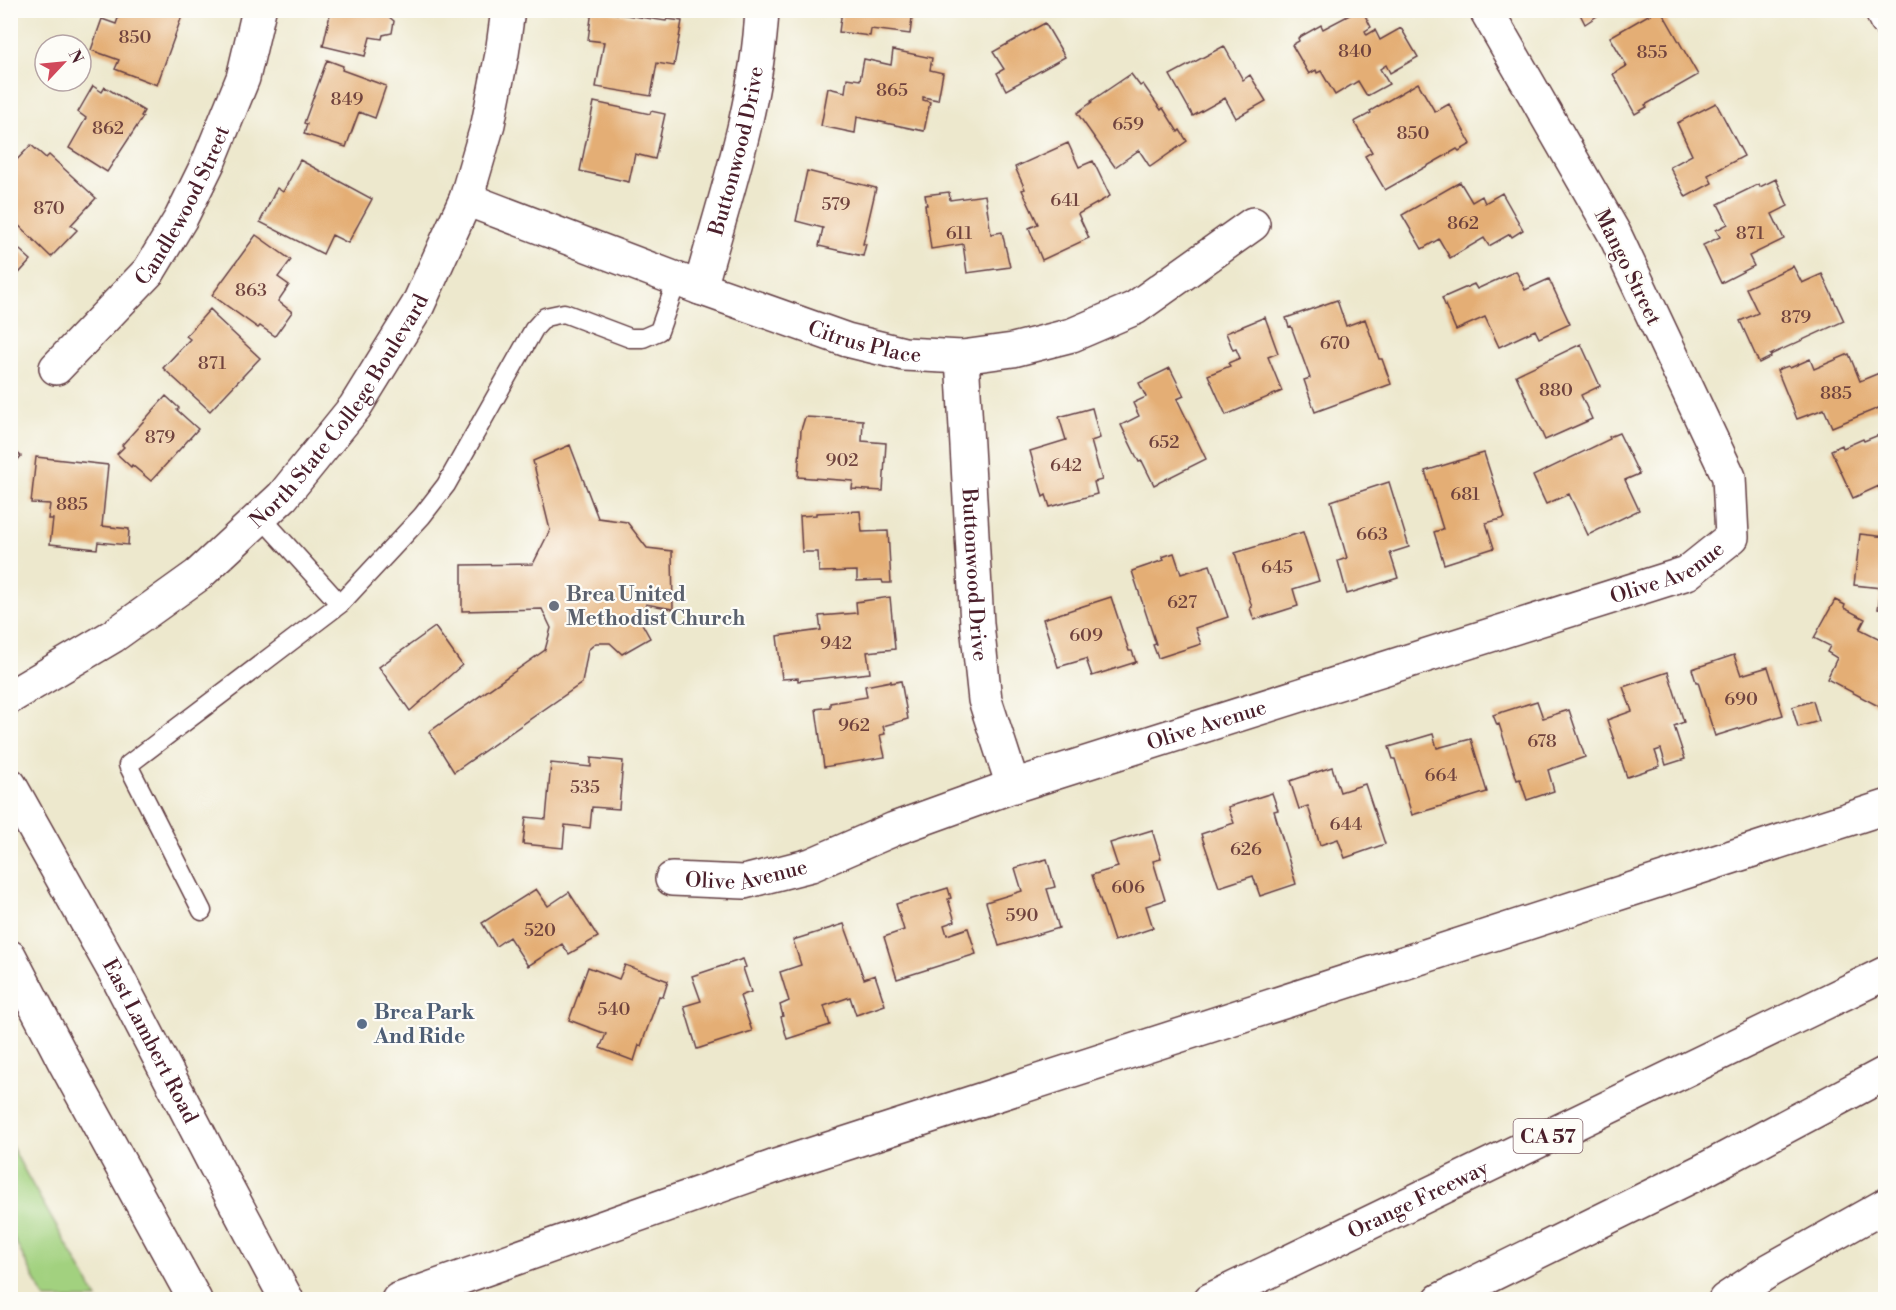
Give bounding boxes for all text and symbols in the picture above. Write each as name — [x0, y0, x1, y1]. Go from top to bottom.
house number: 850 — [119, 26, 152, 49]
north arrow — [33, 33, 93, 93]
house number: 840 — [1338, 40, 1372, 63]
house number: 855 — [1637, 41, 1668, 64]
text: N — [64, 47, 87, 67]
street label: Buttonwood Drive — [703, 65, 770, 240]
house number: 865 — [876, 79, 908, 102]
house number: 849 — [331, 88, 364, 111]
house number: 659 — [1112, 113, 1144, 136]
house number: 862 — [92, 117, 124, 140]
street label: Candlewood Street — [130, 122, 236, 292]
house number: 850 — [1397, 122, 1430, 145]
house number: 641 — [1050, 189, 1080, 212]
house number: 579 — [822, 193, 851, 216]
house number: 870 — [33, 197, 65, 220]
street label: Mango Street — [1588, 205, 1667, 330]
house number: 862 — [1447, 212, 1479, 235]
house number: 611 — [946, 222, 972, 245]
house number: 871 — [1736, 222, 1764, 245]
house number: 863 — [235, 279, 267, 302]
street label: North State College Boulevard — [244, 291, 435, 534]
house number: 879 — [1781, 306, 1811, 329]
street label: Citrus Place — [804, 315, 922, 369]
house number: 670 — [1320, 332, 1350, 355]
house number: 871 — [198, 352, 226, 375]
house number: 880 — [1539, 379, 1573, 402]
house number: 885 — [1820, 382, 1852, 405]
house number: 879 — [145, 426, 175, 449]
house number: 652 — [1148, 431, 1180, 454]
house number: 902 — [826, 449, 858, 472]
house number: 642 — [1050, 454, 1082, 477]
house number: 681 — [1450, 483, 1480, 506]
street label: Buttonwood Drive — [955, 486, 993, 663]
house number: 885 — [56, 493, 88, 516]
house number: 663 — [1356, 523, 1388, 546]
street label: Olive Avenue — [1607, 536, 1730, 610]
house number: 645 — [1261, 556, 1293, 579]
place label: Brea United Methodist Church — [566, 582, 745, 632]
house number: 627 — [1167, 591, 1197, 614]
marker: Brea United Methodist Church — [547, 599, 561, 613]
house number: 609 — [1069, 624, 1103, 647]
house number: 942 — [820, 632, 852, 655]
house number: 690 — [1724, 688, 1758, 711]
street label: Olive Avenue — [1144, 695, 1270, 757]
house number: 962 — [838, 714, 870, 737]
house number: 678 — [1527, 730, 1557, 753]
house number: 664 — [1425, 764, 1458, 787]
house number: 535 — [570, 776, 600, 799]
house number: 644 — [1329, 813, 1363, 836]
house number: 626 — [1230, 838, 1262, 861]
street label: Olive Avenue — [684, 854, 810, 897]
house number: 606 — [1111, 876, 1145, 899]
house number: 590 — [1006, 904, 1038, 927]
house number: 520 — [524, 919, 556, 942]
street label: East Lambert Road — [96, 954, 203, 1128]
house number: 540 — [598, 998, 631, 1021]
place label: Brea Park And Ride — [373, 1000, 476, 1050]
marker: Brea Park And Ride — [355, 1017, 369, 1031]
road number: CA 57 — [1514, 1119, 1582, 1153]
street label: Orange Freeway — [1344, 1155, 1494, 1245]

